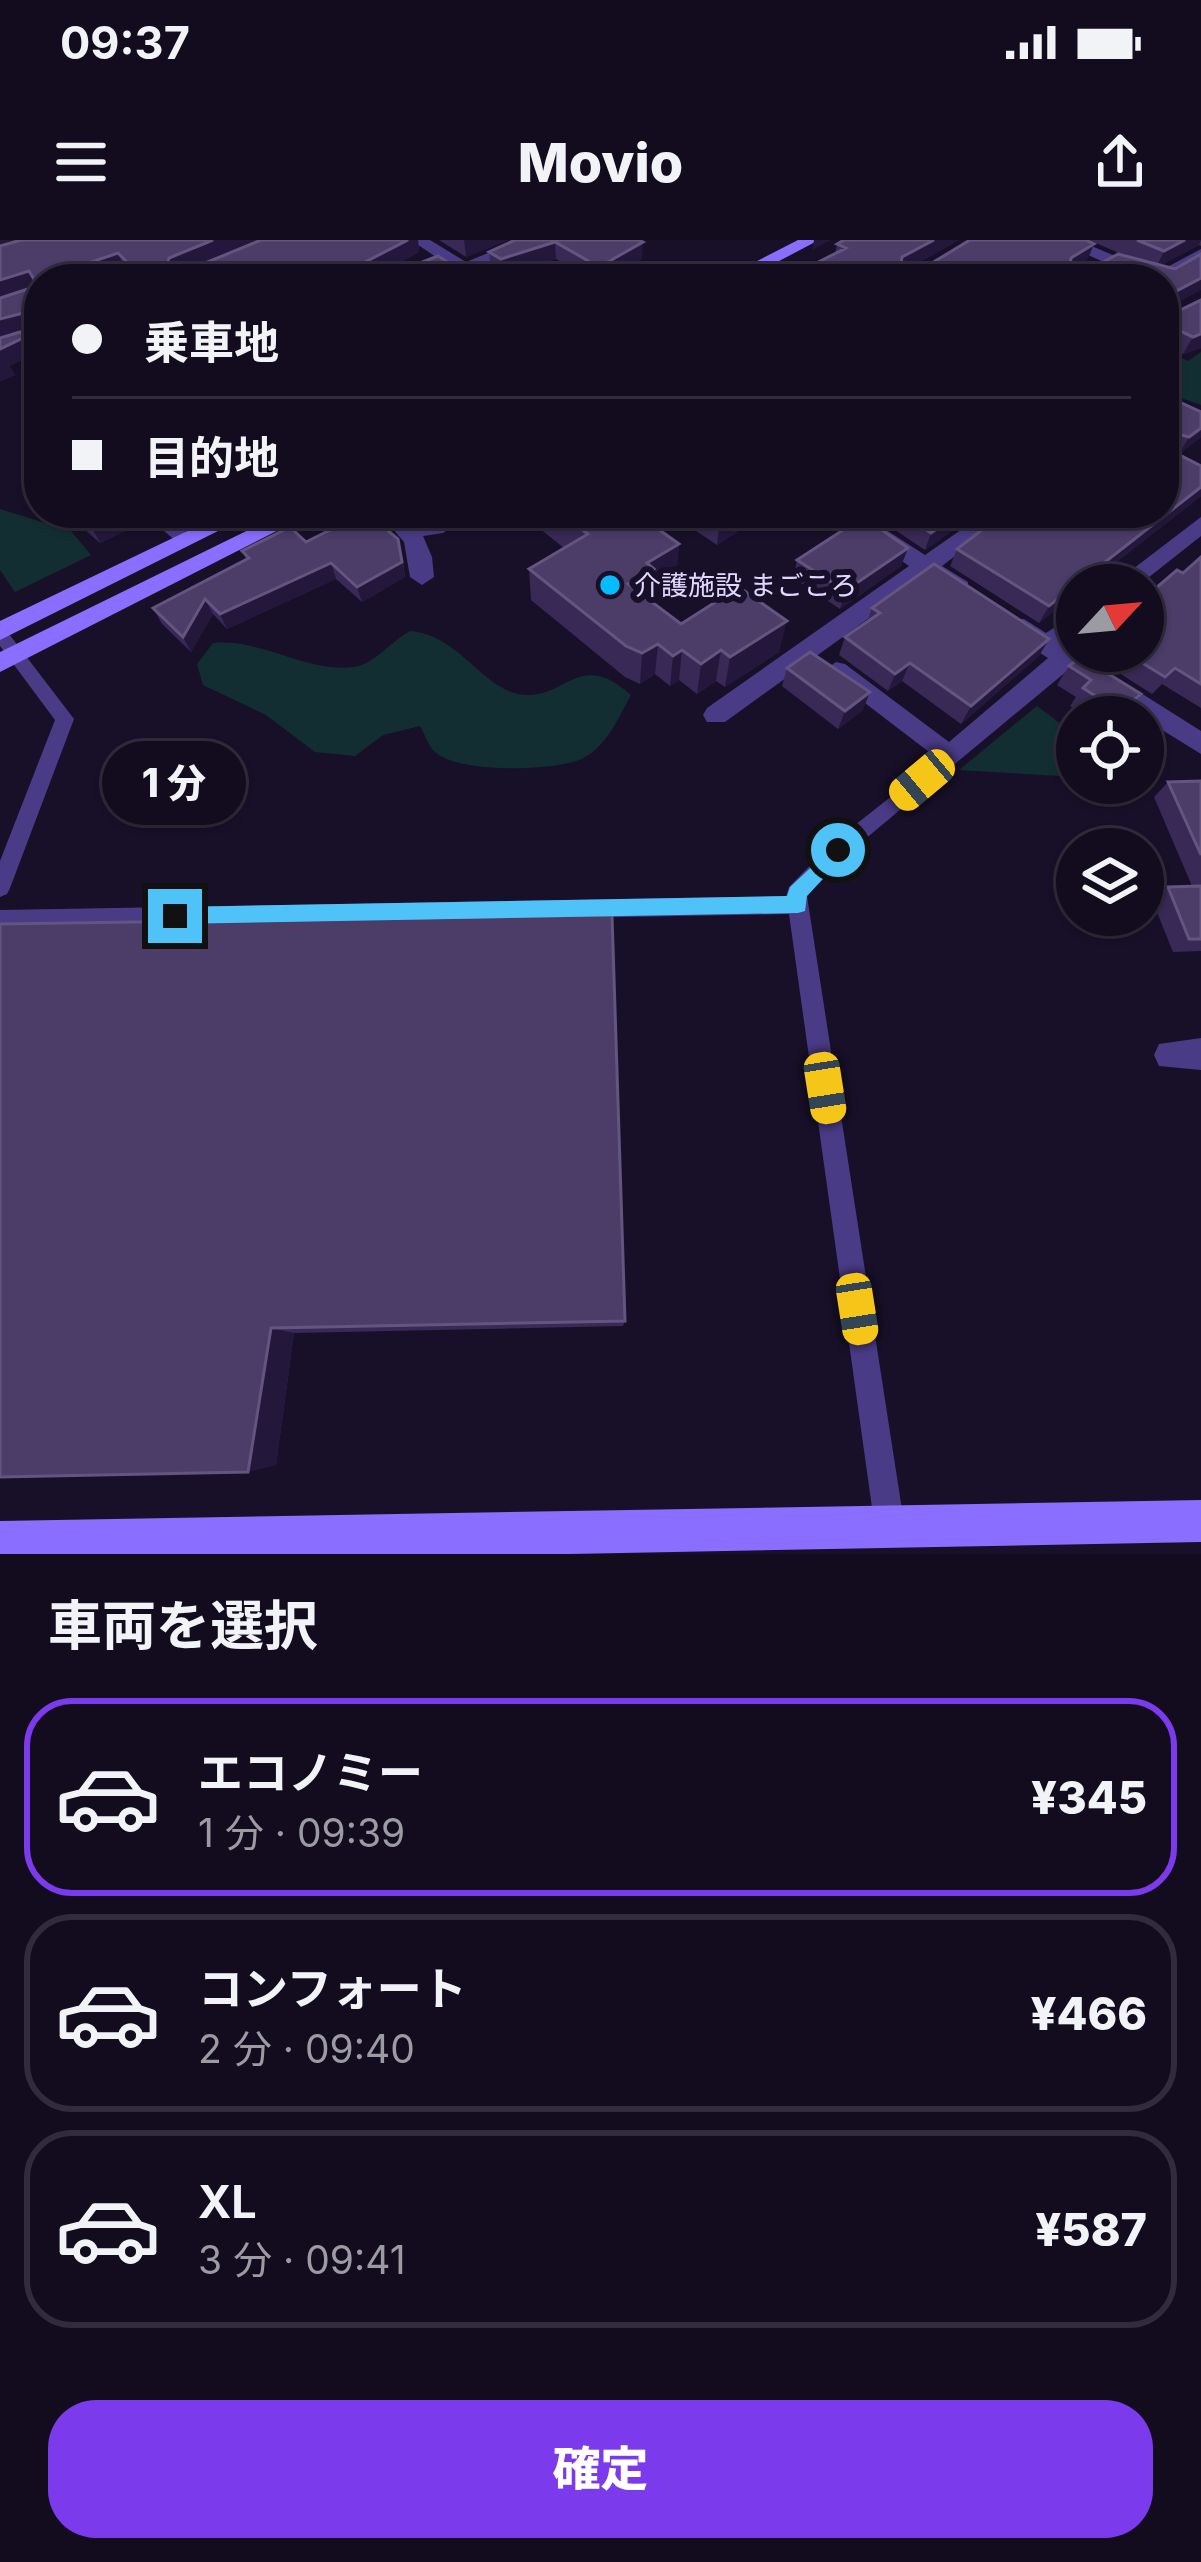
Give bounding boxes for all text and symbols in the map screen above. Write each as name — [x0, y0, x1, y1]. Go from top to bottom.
text: 09:37 — [60, 15, 190, 70]
icon: menu — [48, 129, 114, 195]
icon: share — [1087, 129, 1153, 195]
text: Movio — [518, 130, 683, 195]
text: 乗車地 — [144, 315, 279, 370]
text: 目的地 — [144, 430, 279, 485]
north arrow — [1056, 564, 1164, 672]
map controls — [1056, 564, 1164, 936]
place label: 介護施設 まごころ — [634, 569, 858, 602]
marker: 介護施設 まごころ — [597, 572, 623, 598]
button: locate — [1056, 696, 1164, 804]
callout: 1 分 — [103, 742, 247, 826]
car — [883, 743, 961, 817]
text: 1 分 — [142, 759, 206, 806]
route start — [811, 823, 865, 877]
button: layers — [1056, 828, 1164, 936]
route end — [148, 889, 202, 943]
car — [802, 1050, 848, 1126]
car — [834, 1271, 880, 1347]
text: 車両を選択 — [48, 1593, 318, 1658]
icon: car — [54, 1743, 162, 1851]
text: エコノミー — [198, 1745, 423, 1800]
text: ¥345 — [1031, 1770, 1147, 1825]
text: 1 分 · 09:39 — [198, 1809, 405, 1856]
icon: car — [54, 1959, 162, 2067]
text: コンフォート — [198, 1961, 467, 2016]
text: ¥466 — [1030, 1986, 1147, 2041]
text: 2 分 · 09:40 — [198, 2025, 415, 2072]
text: XL — [198, 2174, 257, 2229]
icon: car — [54, 2175, 162, 2283]
text: ¥587 — [1035, 2202, 1147, 2257]
text: 3 分 · 09:41 — [198, 2236, 406, 2283]
button: 確定 — [48, 2400, 1153, 2538]

